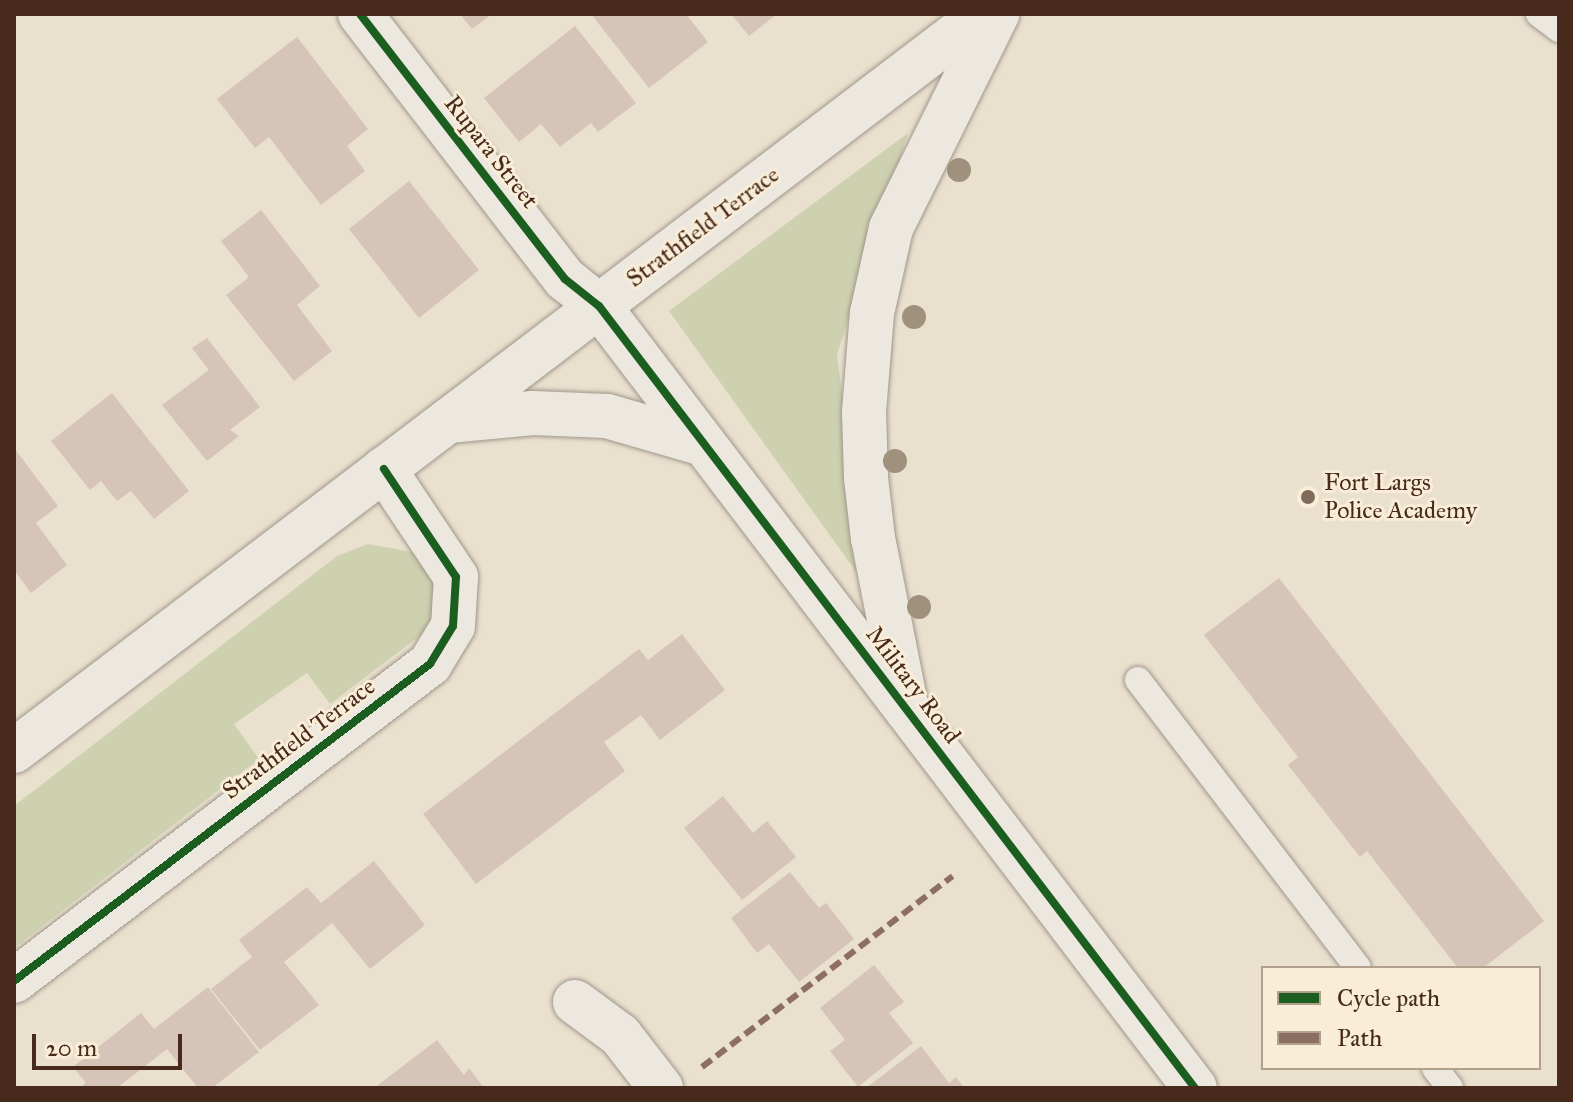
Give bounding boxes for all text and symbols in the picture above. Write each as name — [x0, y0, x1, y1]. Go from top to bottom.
street label: Rupara Street — [438, 90, 544, 214]
street label: Strathfield Terrace — [621, 160, 785, 294]
place label: Fort Largs Police Academy — [1324, 469, 1477, 525]
marker: Fort Largs Police Academy — [1299, 488, 1317, 506]
street label: Military Road — [860, 621, 966, 749]
street label: Strathfield Terrace — [217, 672, 381, 806]
legend — [1261, 966, 1541, 1070]
text: Cycle path — [1337, 983, 1440, 1013]
scale bar — [36, 1018, 186, 1068]
text: Path — [1337, 1023, 1382, 1053]
text: 20 m — [46, 1033, 97, 1063]

